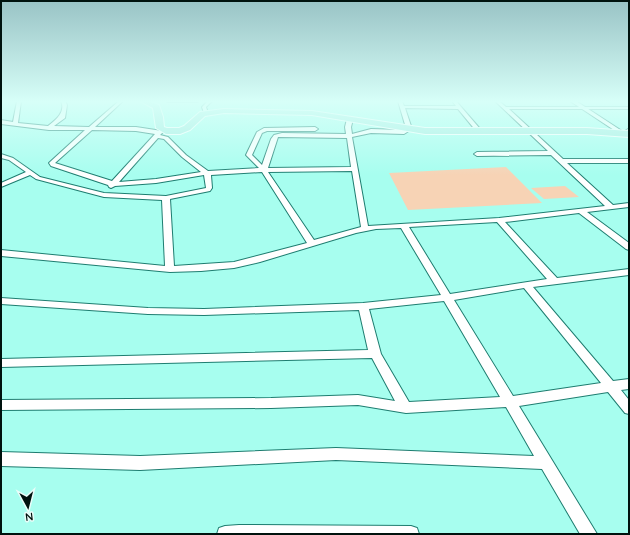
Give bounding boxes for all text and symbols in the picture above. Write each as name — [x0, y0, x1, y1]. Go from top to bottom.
north arrow — [8, 487, 48, 527]
text: N — [24, 509, 34, 524]

